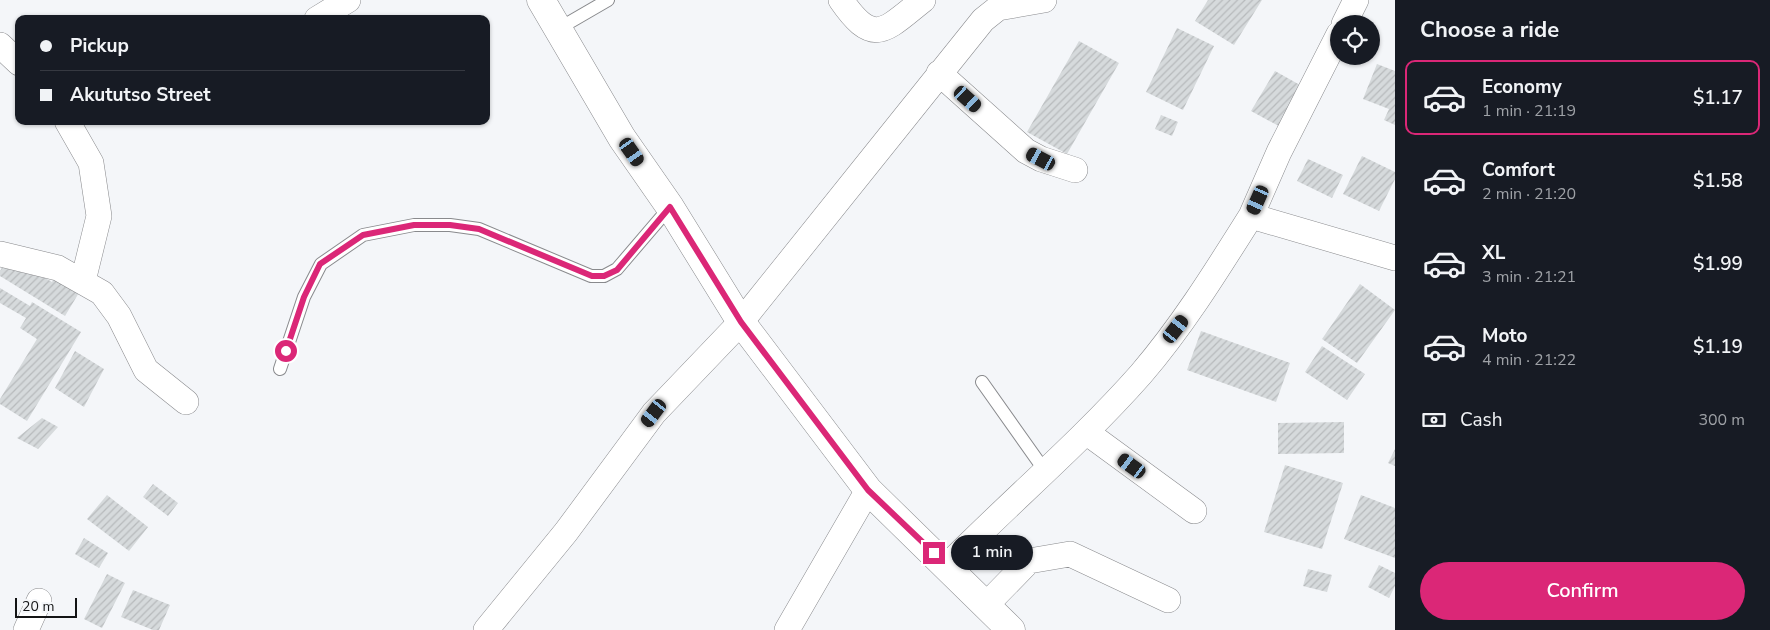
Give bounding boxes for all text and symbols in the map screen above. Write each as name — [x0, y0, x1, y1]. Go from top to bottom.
map controls — [1330, 15, 1380, 65]
button: locate — [1330, 15, 1380, 65]
text: Choose a ride — [1420, 15, 1559, 45]
text: Pickup — [70, 33, 129, 59]
text: Economy — [1482, 74, 1562, 100]
icon: car — [1422, 75, 1467, 120]
text: Akututso Street — [70, 82, 211, 108]
car — [951, 83, 984, 115]
text: $1.17 — [1693, 85, 1743, 111]
text: 1 min · 21:19 — [1482, 100, 1576, 122]
car — [617, 135, 646, 169]
car — [1024, 145, 1057, 173]
text: Comfort — [1482, 157, 1555, 183]
icon: car — [1422, 158, 1467, 203]
text: $1.58 — [1693, 168, 1743, 194]
car — [1245, 183, 1270, 217]
text: 2 min · 21:20 — [1482, 183, 1576, 205]
text: XL — [1482, 240, 1505, 266]
icon: car — [1422, 241, 1467, 286]
text: $1.99 — [1693, 251, 1743, 277]
text: 3 min · 21:21 — [1482, 266, 1576, 288]
car — [1160, 313, 1191, 345]
text: Moto — [1482, 323, 1528, 349]
icon: car — [1422, 324, 1467, 369]
text: $1.19 — [1693, 334, 1743, 360]
route start — [275, 340, 297, 362]
text: 4 min · 21:22 — [1482, 349, 1576, 371]
car — [638, 397, 669, 429]
icon: cash — [1420, 406, 1448, 434]
text: Cash — [1460, 407, 1502, 433]
text: 300 m — [1698, 409, 1745, 431]
car — [1115, 451, 1148, 481]
callout: 1 min — [952, 536, 1034, 570]
text: 1 min — [972, 541, 1012, 563]
route end — [923, 542, 945, 564]
button: Confirm — [1420, 562, 1745, 620]
scale bar — [15, 595, 78, 618]
text: 20 m — [22, 597, 54, 616]

